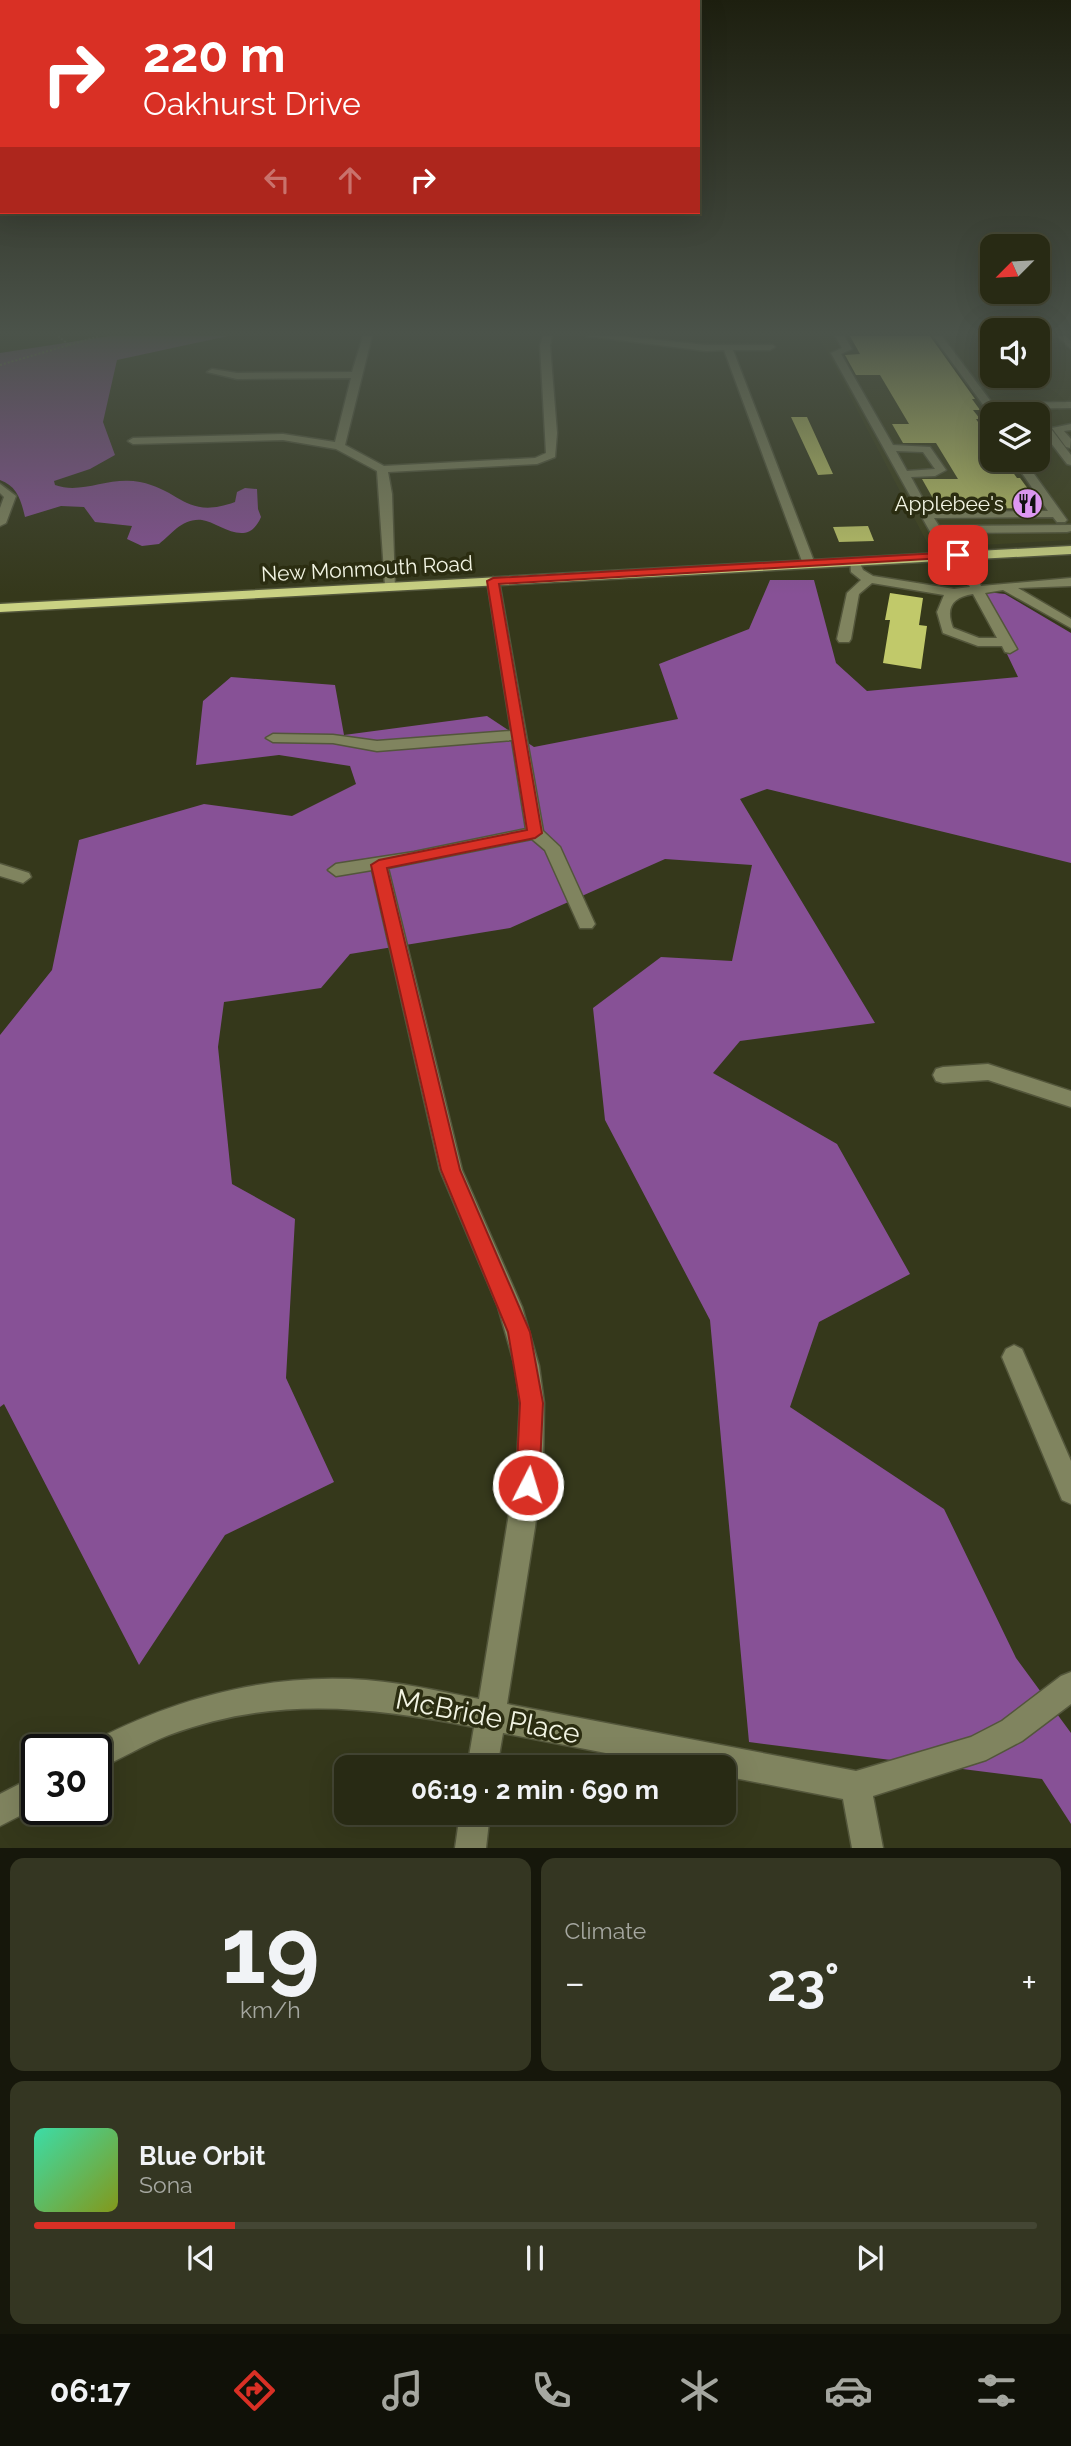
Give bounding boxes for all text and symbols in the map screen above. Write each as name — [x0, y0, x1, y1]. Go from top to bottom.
text: 220 m — [143, 26, 286, 83]
icon: right — [28, 28, 119, 119]
text: Oakhurst Drive — [143, 85, 361, 122]
icon: left — [258, 161, 296, 199]
icon: ahead — [331, 161, 369, 199]
icon: right — [404, 161, 442, 199]
north arrow — [980, 234, 1050, 304]
map controls — [980, 234, 1050, 472]
button: sound — [980, 318, 1050, 388]
button: layers — [980, 402, 1050, 472]
restaurant icon: Applebee's — [1010, 487, 1044, 521]
place label: Applebee's — [894, 491, 1004, 516]
pin — [928, 525, 988, 585]
icon: arrive — [939, 536, 977, 574]
street label: New Monmouth Road — [260, 550, 474, 587]
position arrow — [491, 1448, 565, 1522]
street label: McBride Place — [393, 1682, 583, 1751]
speed limit sign: 30 — [21, 1734, 112, 1825]
text: 06:19 · 2 min · 690 m — [411, 1775, 659, 1805]
text: 19 — [221, 1897, 320, 2004]
text: Climate — [565, 1917, 646, 1944]
text: 23° — [767, 1952, 839, 2013]
text: − — [565, 1960, 585, 2005]
text: + — [1021, 1960, 1037, 2005]
text: km/h — [240, 1996, 301, 2023]
text: Blue Orbit — [139, 2141, 266, 2171]
text: Sona — [139, 2171, 193, 2198]
icon: previous — [182, 2239, 220, 2277]
icon: pause — [516, 2239, 554, 2277]
icon: next — [851, 2239, 889, 2277]
icon: directions — [230, 2366, 279, 2415]
icon: music — [378, 2366, 427, 2415]
icon: phone — [527, 2366, 576, 2415]
icon: climate — [675, 2366, 724, 2415]
icon: car — [824, 2366, 873, 2415]
icon: filters — [972, 2366, 1021, 2415]
text: 06:17 — [50, 2372, 130, 2409]

